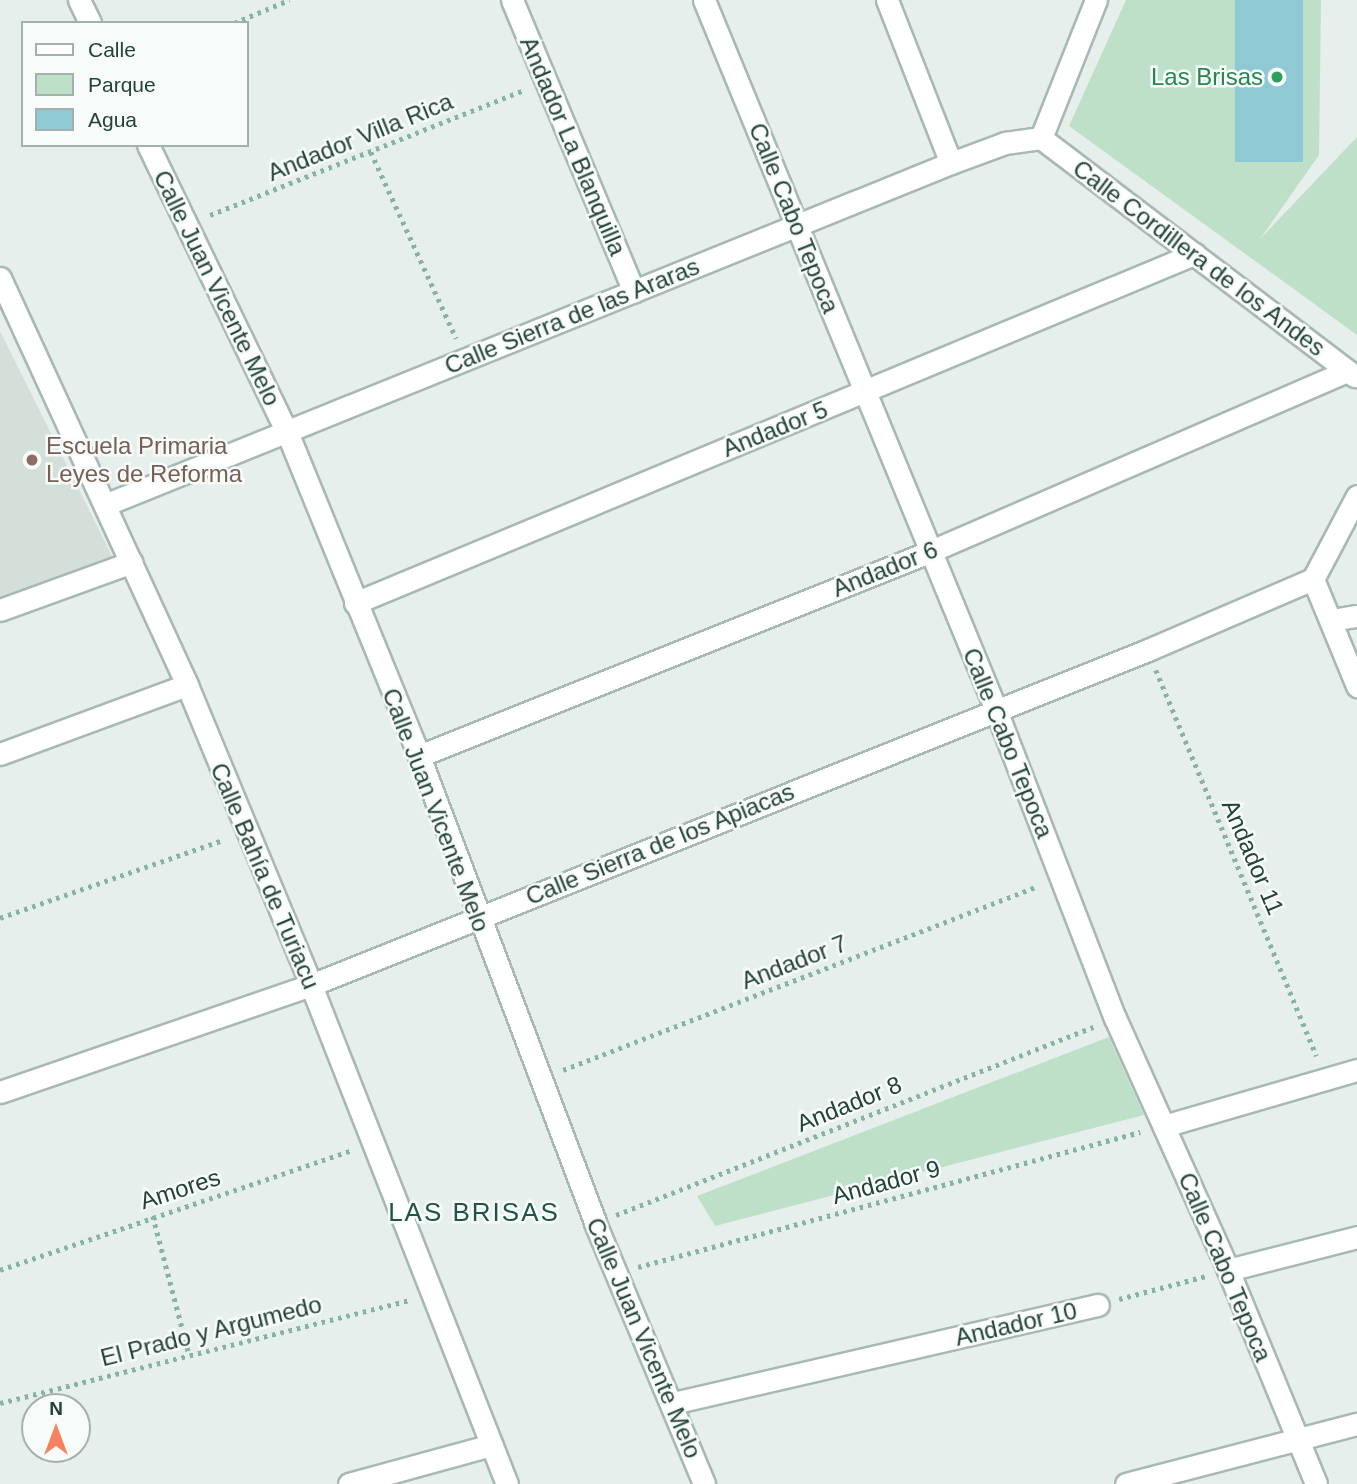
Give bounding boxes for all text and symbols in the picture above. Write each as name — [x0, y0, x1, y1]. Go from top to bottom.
legend — [21, 21, 248, 147]
street label: Andador La Blanquilla — [514, 32, 632, 260]
text: Calle — [88, 38, 136, 61]
place label: Las Brisas — [1151, 63, 1263, 91]
marker: Las Brisas — [1269, 69, 1285, 85]
text: Parque — [88, 73, 156, 96]
street label: Andador Villa Rica — [263, 87, 457, 187]
text: Agua — [88, 108, 137, 131]
street label: Calle Cabo Tepoca — [743, 119, 845, 317]
street label: Calle Cordillera de los Andes — [1067, 153, 1331, 363]
street label: Calle Juan Vicente Melo — [147, 166, 287, 410]
street label: Calle Sierra de las Araras — [440, 251, 704, 381]
street label: Andador 5 — [718, 395, 832, 463]
place label: Escuela Primaria Leyes de Reforma — [46, 432, 242, 488]
marker: Escuela Primaria Leyes de Reforma — [24, 452, 40, 468]
street label: Andador 6 — [828, 535, 942, 603]
street label: Calle Cabo Tepoca — [957, 644, 1059, 842]
street label: Calle Juan Vicente Melo — [376, 684, 496, 936]
street label: Calle Bahía de Turiacu — [204, 758, 326, 994]
street label: Calle Sierra de los Apiacas — [521, 777, 799, 911]
street label: Andador 11 — [1216, 795, 1290, 919]
street label: Andador 7 — [737, 929, 851, 995]
street label: Andador 8 — [792, 1070, 906, 1138]
street label: Andador 9 — [829, 1154, 943, 1210]
street label: Amores — [136, 1163, 224, 1215]
street label: Calle Cabo Tepoca — [1172, 1168, 1278, 1366]
district label: LAS BRISAS — [389, 1197, 559, 1229]
street label: Calle Juan Vicente Melo — [580, 1213, 708, 1463]
street label: El Prado y Argumedo — [97, 1289, 325, 1373]
street label: Andador 10 — [952, 1296, 1080, 1352]
north arrow — [21, 1393, 91, 1463]
text: N — [49, 1398, 63, 1419]

